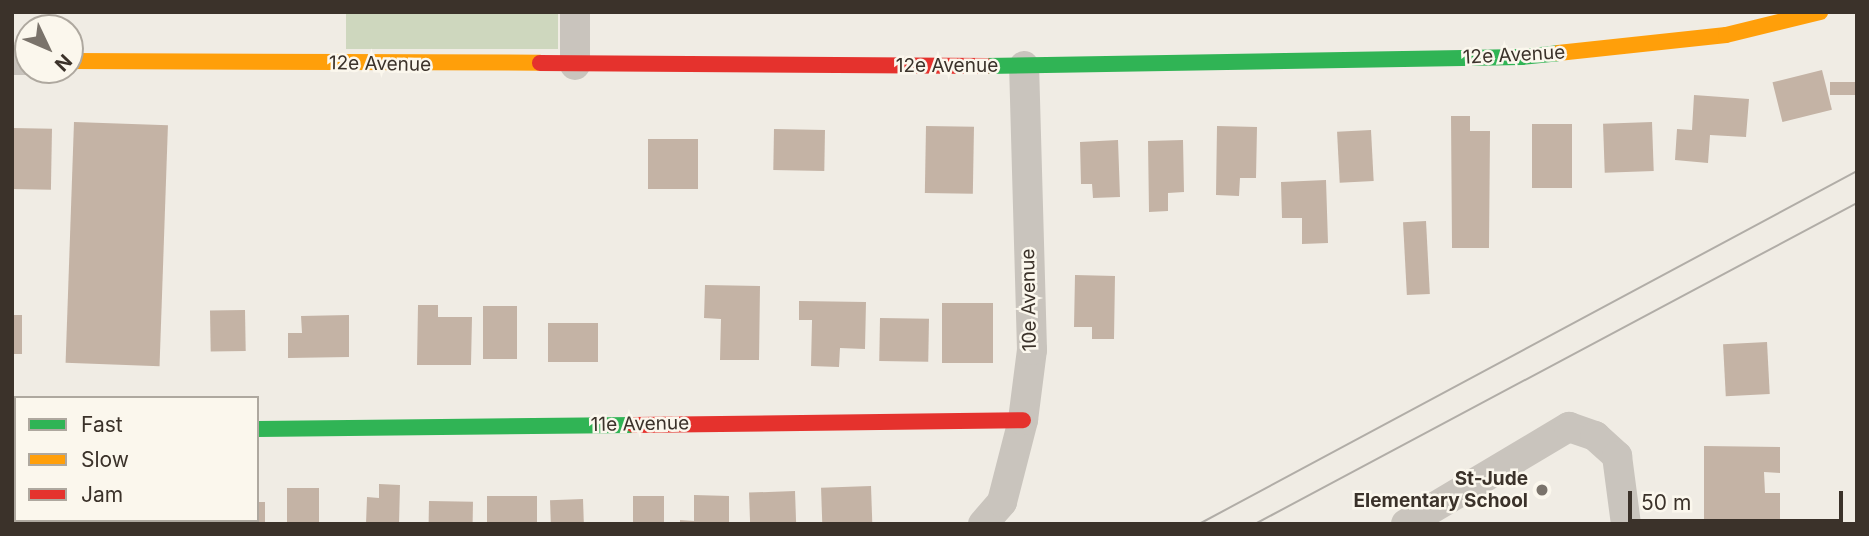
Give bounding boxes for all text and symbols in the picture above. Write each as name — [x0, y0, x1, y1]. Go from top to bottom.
north arrow — [14, 14, 84, 84]
street label: 12e Avenue — [1462, 41, 1566, 69]
text: N — [50, 49, 76, 76]
street label: 12e Avenue — [329, 52, 431, 76]
street label: 12e Avenue — [896, 55, 998, 77]
street label: 10e Avenue — [1017, 248, 1041, 352]
legend — [14, 396, 259, 522]
text: Fast — [81, 412, 123, 437]
street label: 11e Avenue — [590, 412, 690, 436]
text: Slow — [81, 447, 129, 472]
place label: St-Jude Elementary School — [1354, 468, 1528, 512]
scale bar — [1631, 476, 1846, 520]
text: Jam — [81, 482, 123, 507]
marker: St-Jude Elementary School — [1534, 482, 1550, 498]
text: 50 m — [1641, 490, 1691, 515]

